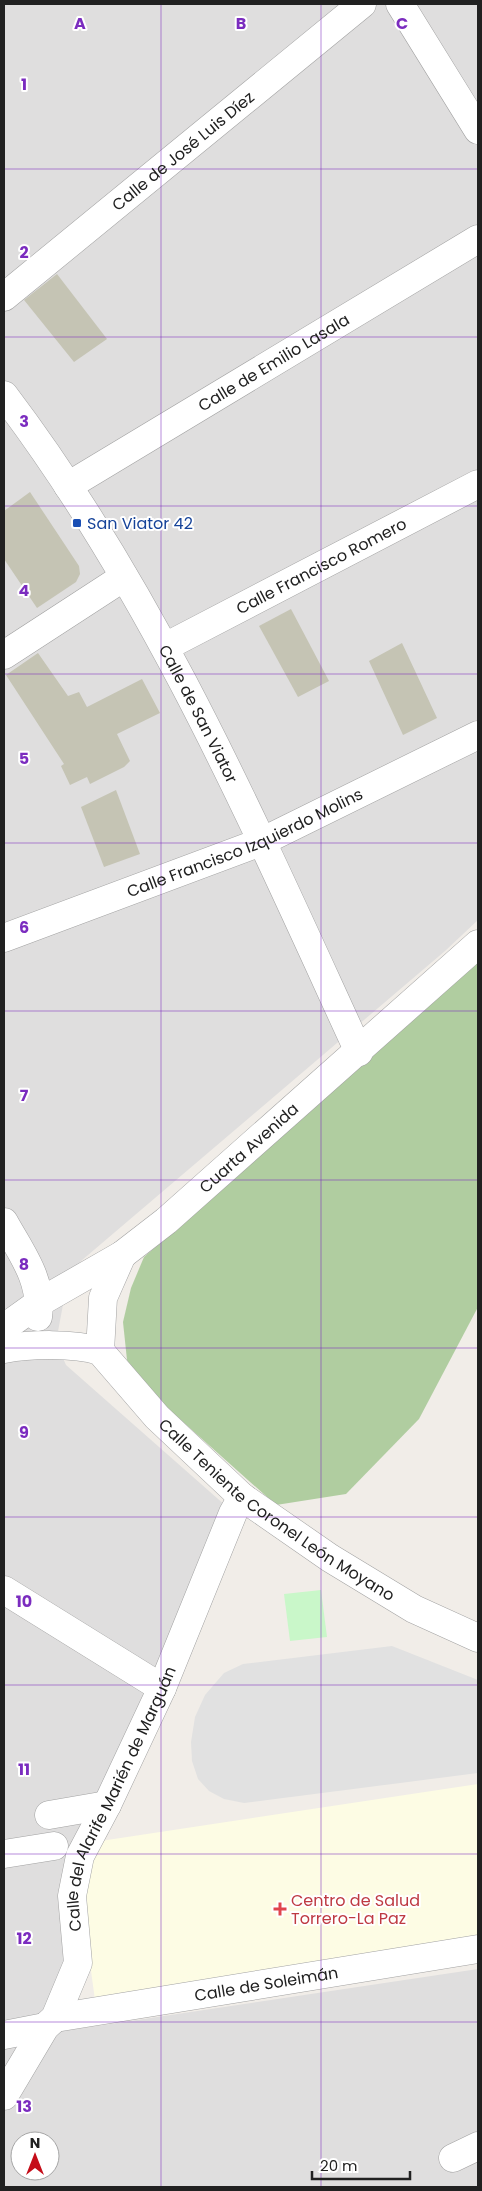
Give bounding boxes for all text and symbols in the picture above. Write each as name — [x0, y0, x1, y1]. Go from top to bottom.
text: A — [74, 12, 86, 35]
text: B — [236, 12, 246, 35]
text: C — [396, 12, 408, 35]
text: 1 — [21, 73, 27, 96]
street label: Calle de José Luis Díez — [107, 86, 259, 216]
text: 2 — [19, 241, 29, 264]
street label: Calle de Emilio Lasala — [194, 308, 354, 417]
text: 3 — [19, 410, 29, 433]
place label: San Viator 42 — [87, 512, 193, 535]
street label: Calle Francisco Romero — [232, 512, 411, 620]
marker: San Viator 42 — [71, 517, 83, 529]
text: 4 — [19, 579, 30, 602]
street label: Calle de San Viator — [153, 641, 243, 787]
text: 5 — [19, 747, 29, 770]
street label: Calle Francisco Izquierdo Molins — [123, 783, 367, 903]
text: 6 — [19, 916, 29, 939]
text: 7 — [20, 1084, 29, 1107]
street label: Cuarta Avenida — [194, 1098, 304, 1198]
text: 8 — [19, 1253, 29, 1276]
street label: Calle Teniente Coronel León Moyano — [153, 1413, 399, 1607]
text: 9 — [19, 1421, 29, 1444]
text: 10 — [16, 1590, 32, 1613]
street label: Calle del Alarife Marién de Marguán — [60, 1663, 182, 1932]
text: 11 — [18, 1758, 30, 1781]
place label: Centro de Salud Torrero-La Paz — [291, 1889, 420, 1930]
marker: Centro de Salud Torrero-La Paz — [273, 1902, 287, 1916]
text: 12 — [16, 1927, 32, 1950]
street label: Calle de Soleimán — [193, 1961, 340, 2007]
text: 13 — [16, 2095, 32, 2118]
north arrow — [10, 2131, 60, 2181]
text: N — [30, 2133, 40, 2153]
scale bar — [312, 2148, 410, 2180]
text: 20 m — [320, 2155, 358, 2176]

